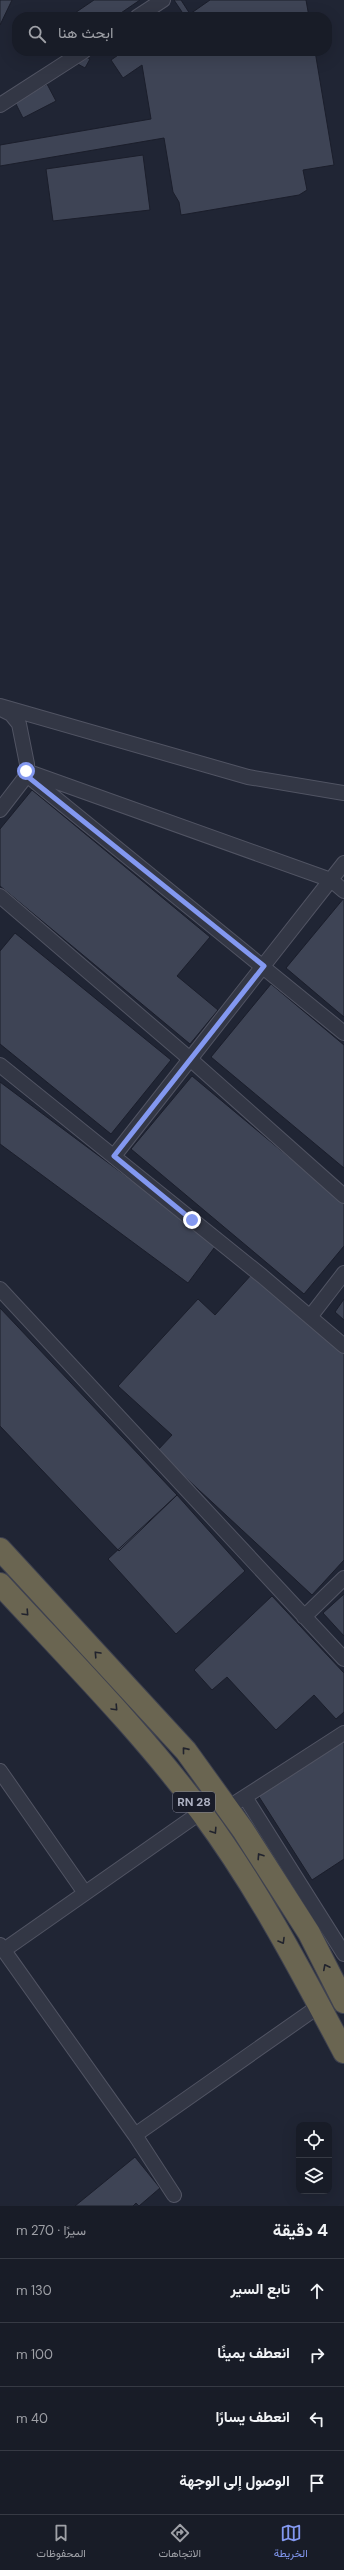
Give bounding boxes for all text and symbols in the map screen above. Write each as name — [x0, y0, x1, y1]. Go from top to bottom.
search box — [12, 12, 332, 56]
icon: search — [26, 23, 48, 45]
text: ابحث هنا — [58, 23, 113, 43]
route start — [17, 762, 35, 780]
route end — [183, 1211, 201, 1229]
one-way arrow — [22, 1608, 29, 1616]
one-way arrow — [94, 1651, 102, 1659]
one-way arrow — [110, 1703, 117, 1711]
one-way arrow — [182, 1747, 189, 1755]
road number: RN 28 — [173, 1792, 215, 1812]
one-way arrow — [209, 1827, 217, 1834]
one-way arrow — [257, 1853, 264, 1860]
one-way arrow — [278, 1937, 285, 1944]
one-way arrow — [324, 1964, 331, 1972]
map controls — [296, 2122, 332, 2194]
button: locate — [296, 2122, 332, 2158]
button: layers — [296, 2158, 332, 2194]
text: 4 دقيقة — [273, 2219, 328, 2241]
text: سيرًا · 270 m — [16, 2222, 86, 2239]
text: تابع السير — [231, 2279, 290, 2299]
icon: ahead — [306, 2280, 328, 2302]
text: 130 m — [16, 2282, 52, 2299]
text: انعطف يمينًا — [217, 2343, 290, 2363]
icon: right — [306, 2344, 328, 2366]
text: 100 m — [16, 2346, 53, 2363]
text: انعطف يسارًا — [215, 2407, 290, 2427]
icon: left — [306, 2408, 328, 2430]
text: 40 m — [16, 2410, 48, 2427]
text: الوصول إلى الوجهة — [179, 2471, 290, 2491]
icon: arrive — [306, 2472, 328, 2494]
tab: المحفوظات — [36, 2522, 86, 2563]
tab: الاتجاهات — [158, 2522, 201, 2563]
tab: الخريطة — [274, 2522, 308, 2563]

